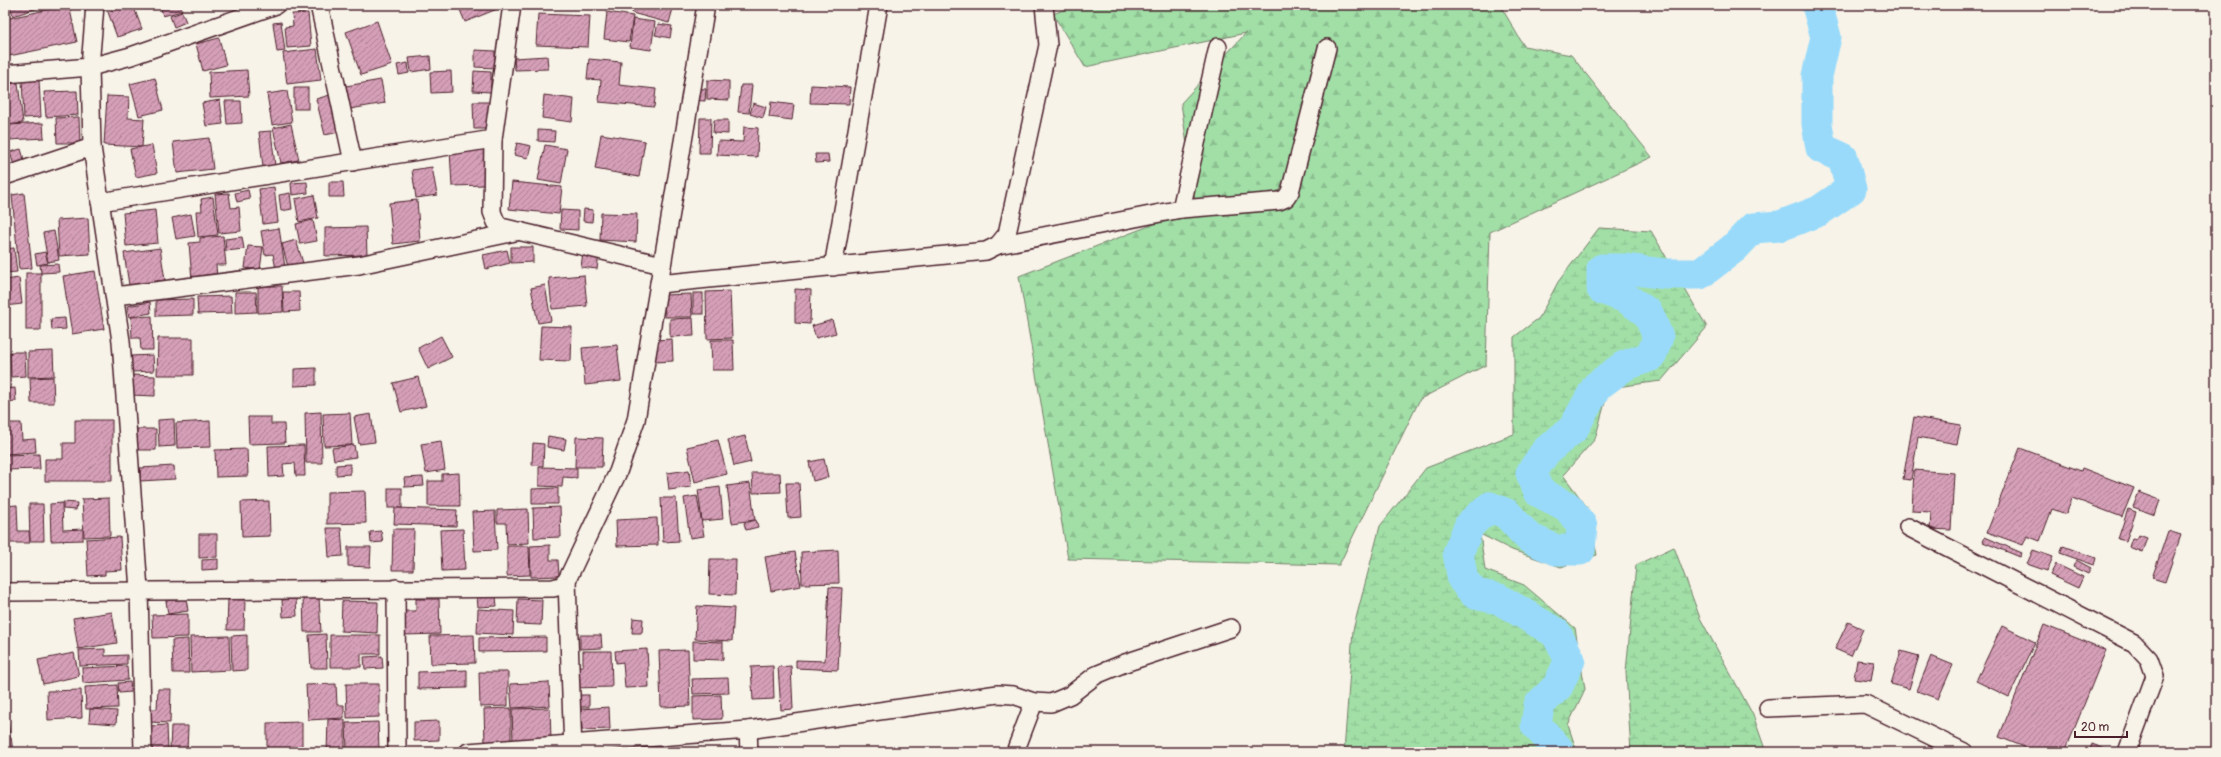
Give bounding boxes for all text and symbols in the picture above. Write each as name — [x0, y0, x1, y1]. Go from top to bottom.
scale bar — [2075, 713, 2127, 739]
text: 20 m — [2081, 720, 2110, 735]

